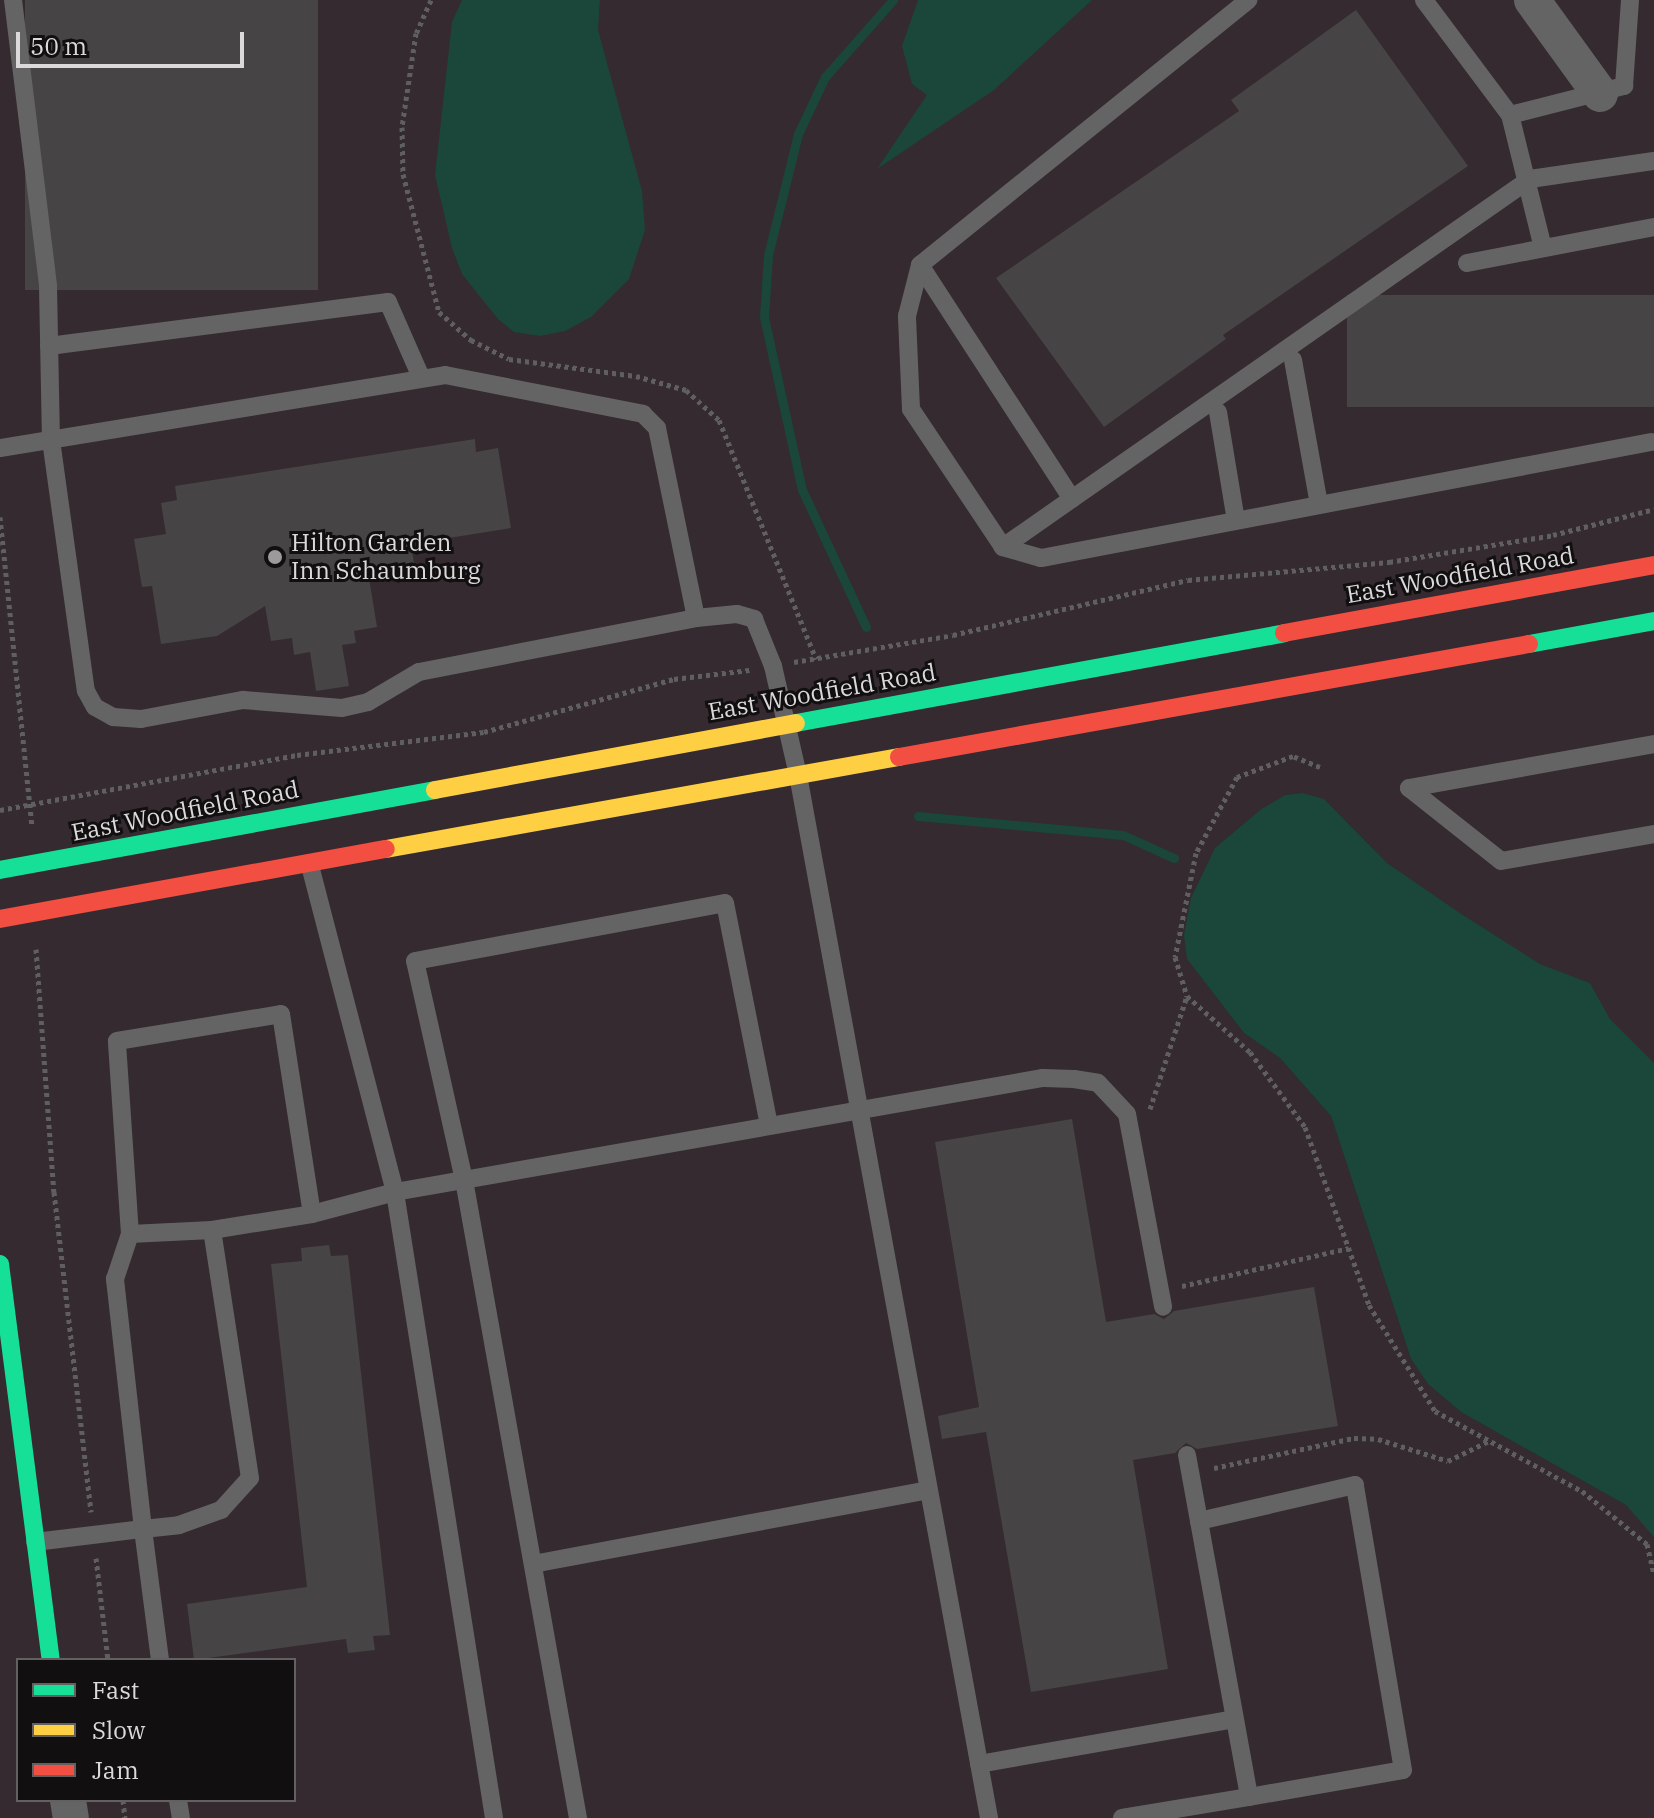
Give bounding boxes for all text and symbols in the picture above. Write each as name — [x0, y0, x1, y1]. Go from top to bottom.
scale bar — [20, 16, 248, 66]
text: 50 m — [30, 30, 87, 62]
place label: Hilton Garden Inn Schaumburg — [291, 529, 481, 585]
street label: East Woodfield Road — [1344, 541, 1576, 609]
marker: Hilton Garden Inn Schaumburg — [266, 548, 284, 566]
street label: East Woodfield Road — [706, 658, 938, 726]
street label: East Woodfield Road — [69, 775, 301, 847]
legend — [16, 1658, 296, 1802]
text: Fast — [92, 1674, 139, 1706]
text: Slow — [92, 1714, 145, 1746]
text: Jam — [92, 1754, 139, 1786]

